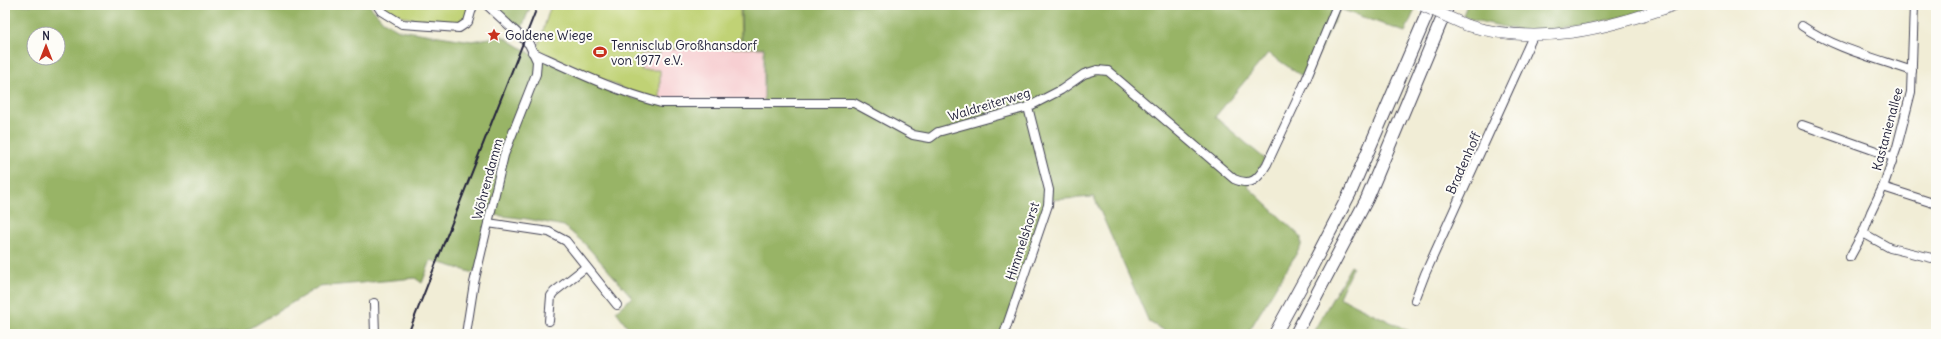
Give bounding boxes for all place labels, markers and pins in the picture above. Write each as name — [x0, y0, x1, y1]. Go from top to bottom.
place icon: Goldene Wiege — [486, 27, 502, 43]
place label: Goldene Wiege — [505, 27, 593, 44]
place label: Tennisclub Großhansdorf von 1977 e.V. — [611, 37, 758, 69]
sports icon: Tennisclub Großhansdorf von 1977 e.V. — [592, 44, 608, 60]

